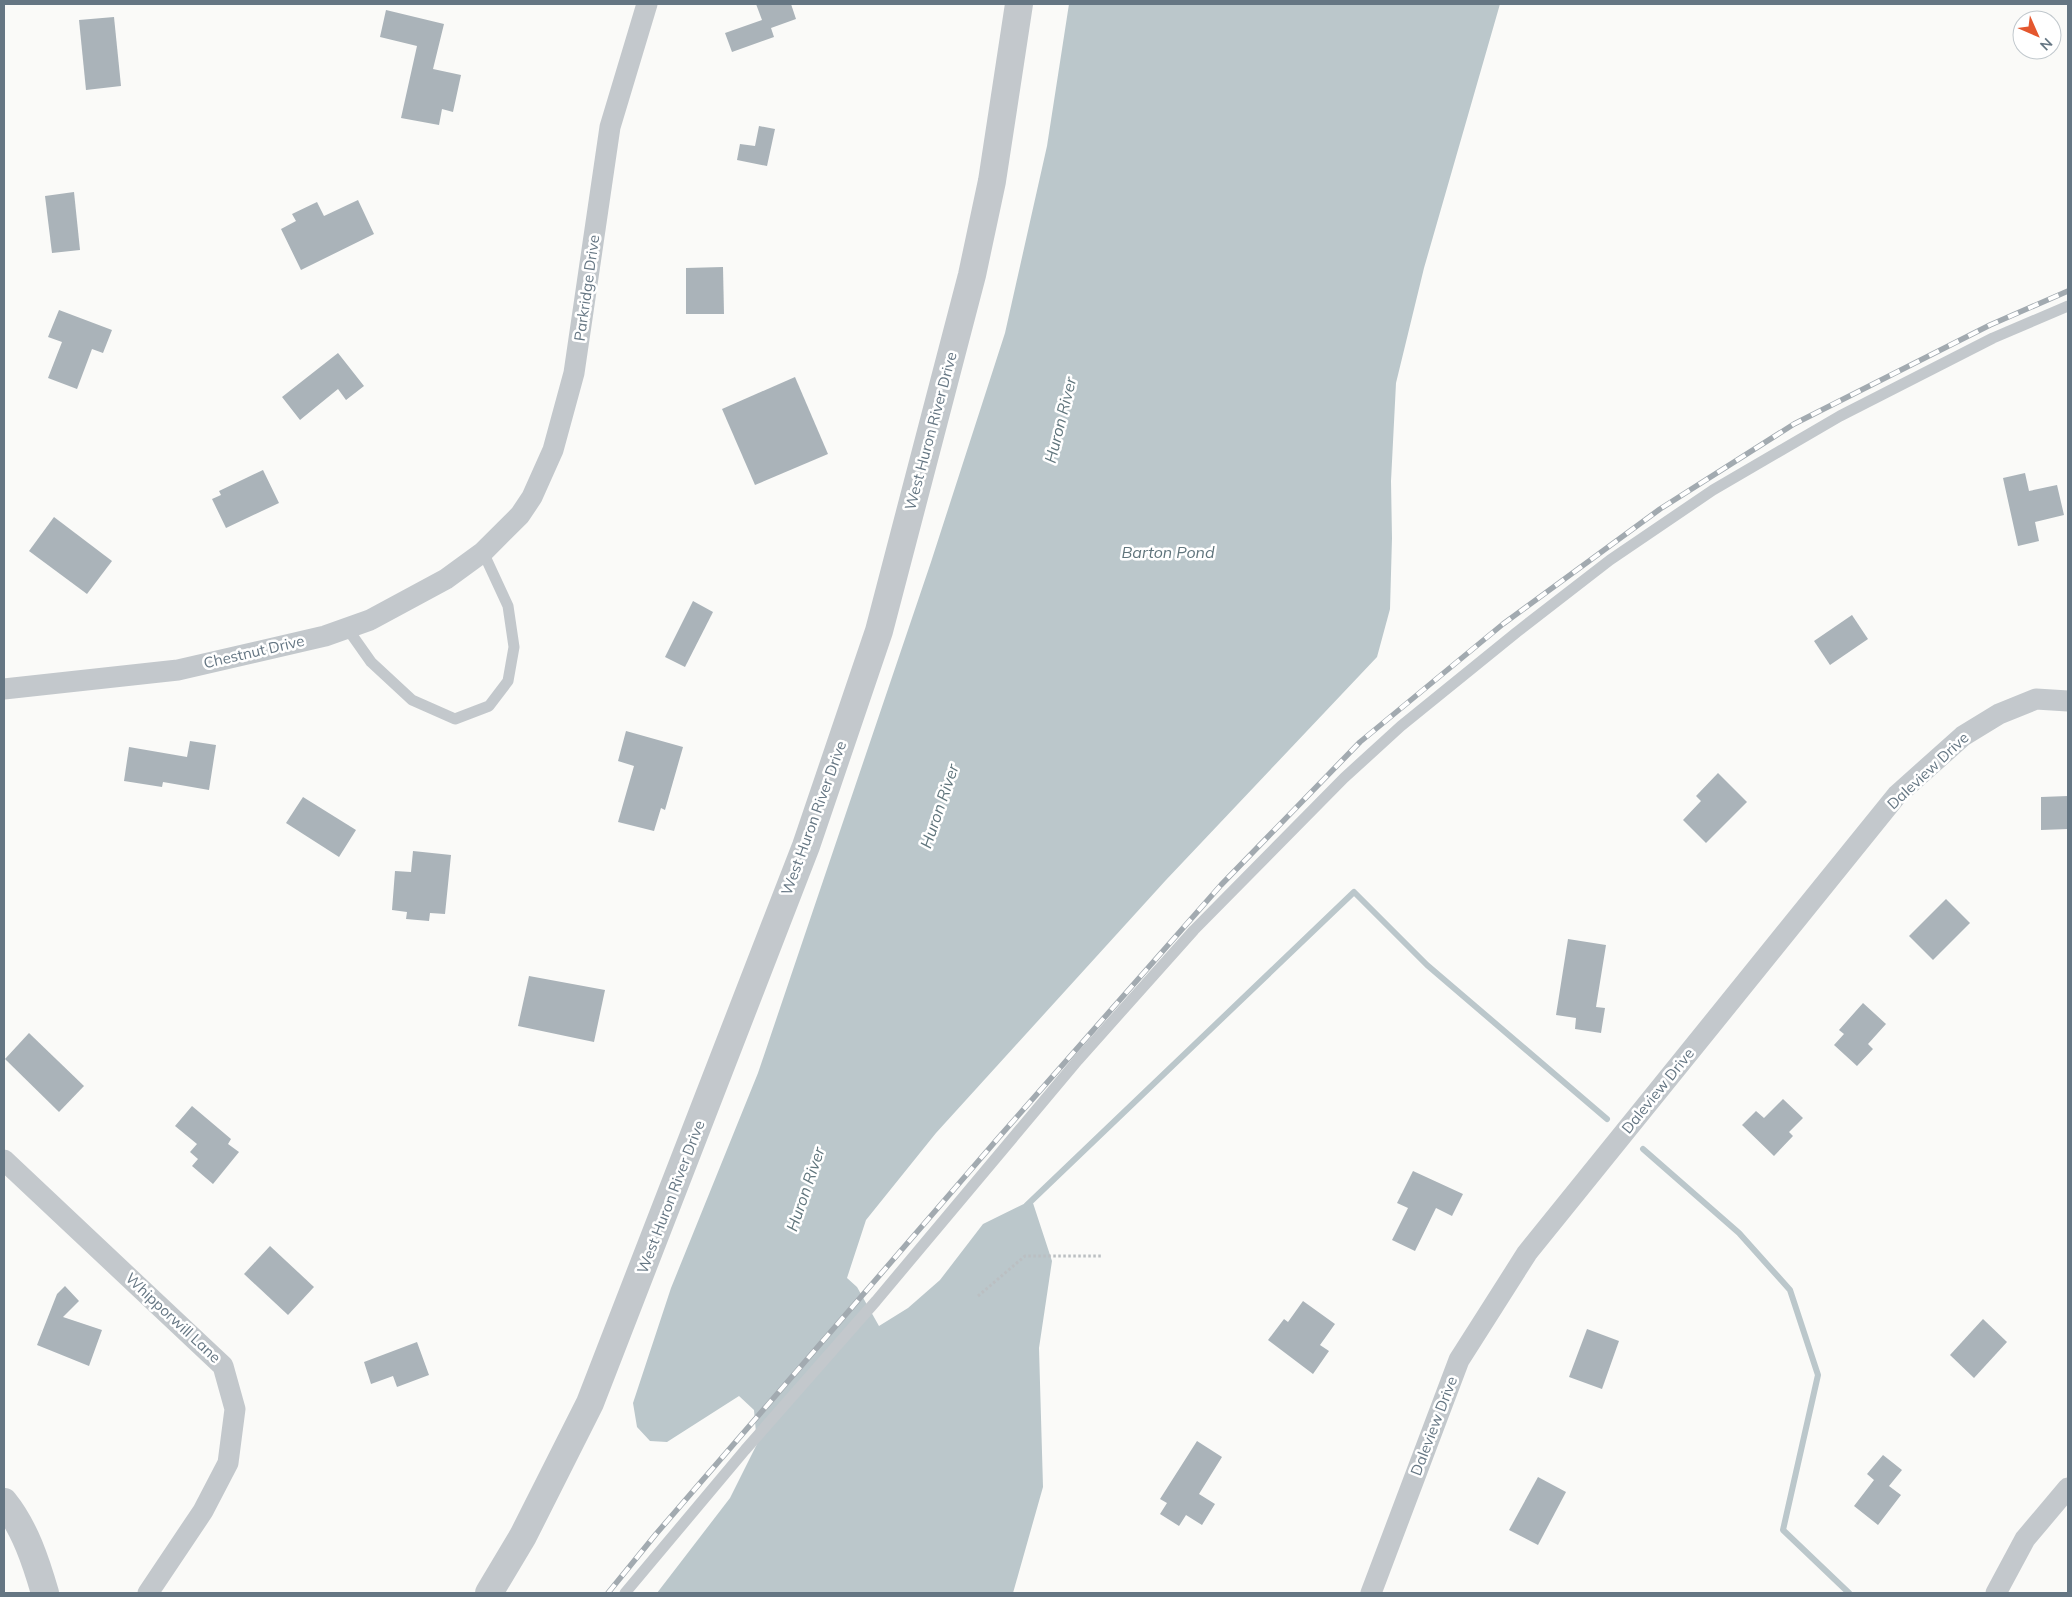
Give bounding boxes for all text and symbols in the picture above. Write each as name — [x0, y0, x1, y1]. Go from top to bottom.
north arrow — [2012, 10, 2062, 60]
text: N — [2036, 34, 2056, 54]
street label: Parkridge Drive — [570, 234, 603, 342]
street label: West Huron River Drive — [900, 350, 961, 512]
water label: Huron River — [1040, 374, 1081, 465]
water label: Barton Pond — [1121, 542, 1215, 562]
street label: Chestnut Drive — [202, 631, 306, 672]
street label: Daleview Drive — [1883, 728, 1972, 813]
street label: West Huron River Drive — [777, 738, 850, 898]
water label: Huron River — [915, 760, 963, 851]
street label: Daleview Drive — [1617, 1044, 1698, 1137]
street label: West Huron River Drive — [632, 1117, 709, 1276]
water label: Huron River — [781, 1143, 829, 1234]
street label: Whipporwill Lane — [122, 1269, 225, 1367]
street label: Daleview Drive — [1406, 1374, 1461, 1478]

